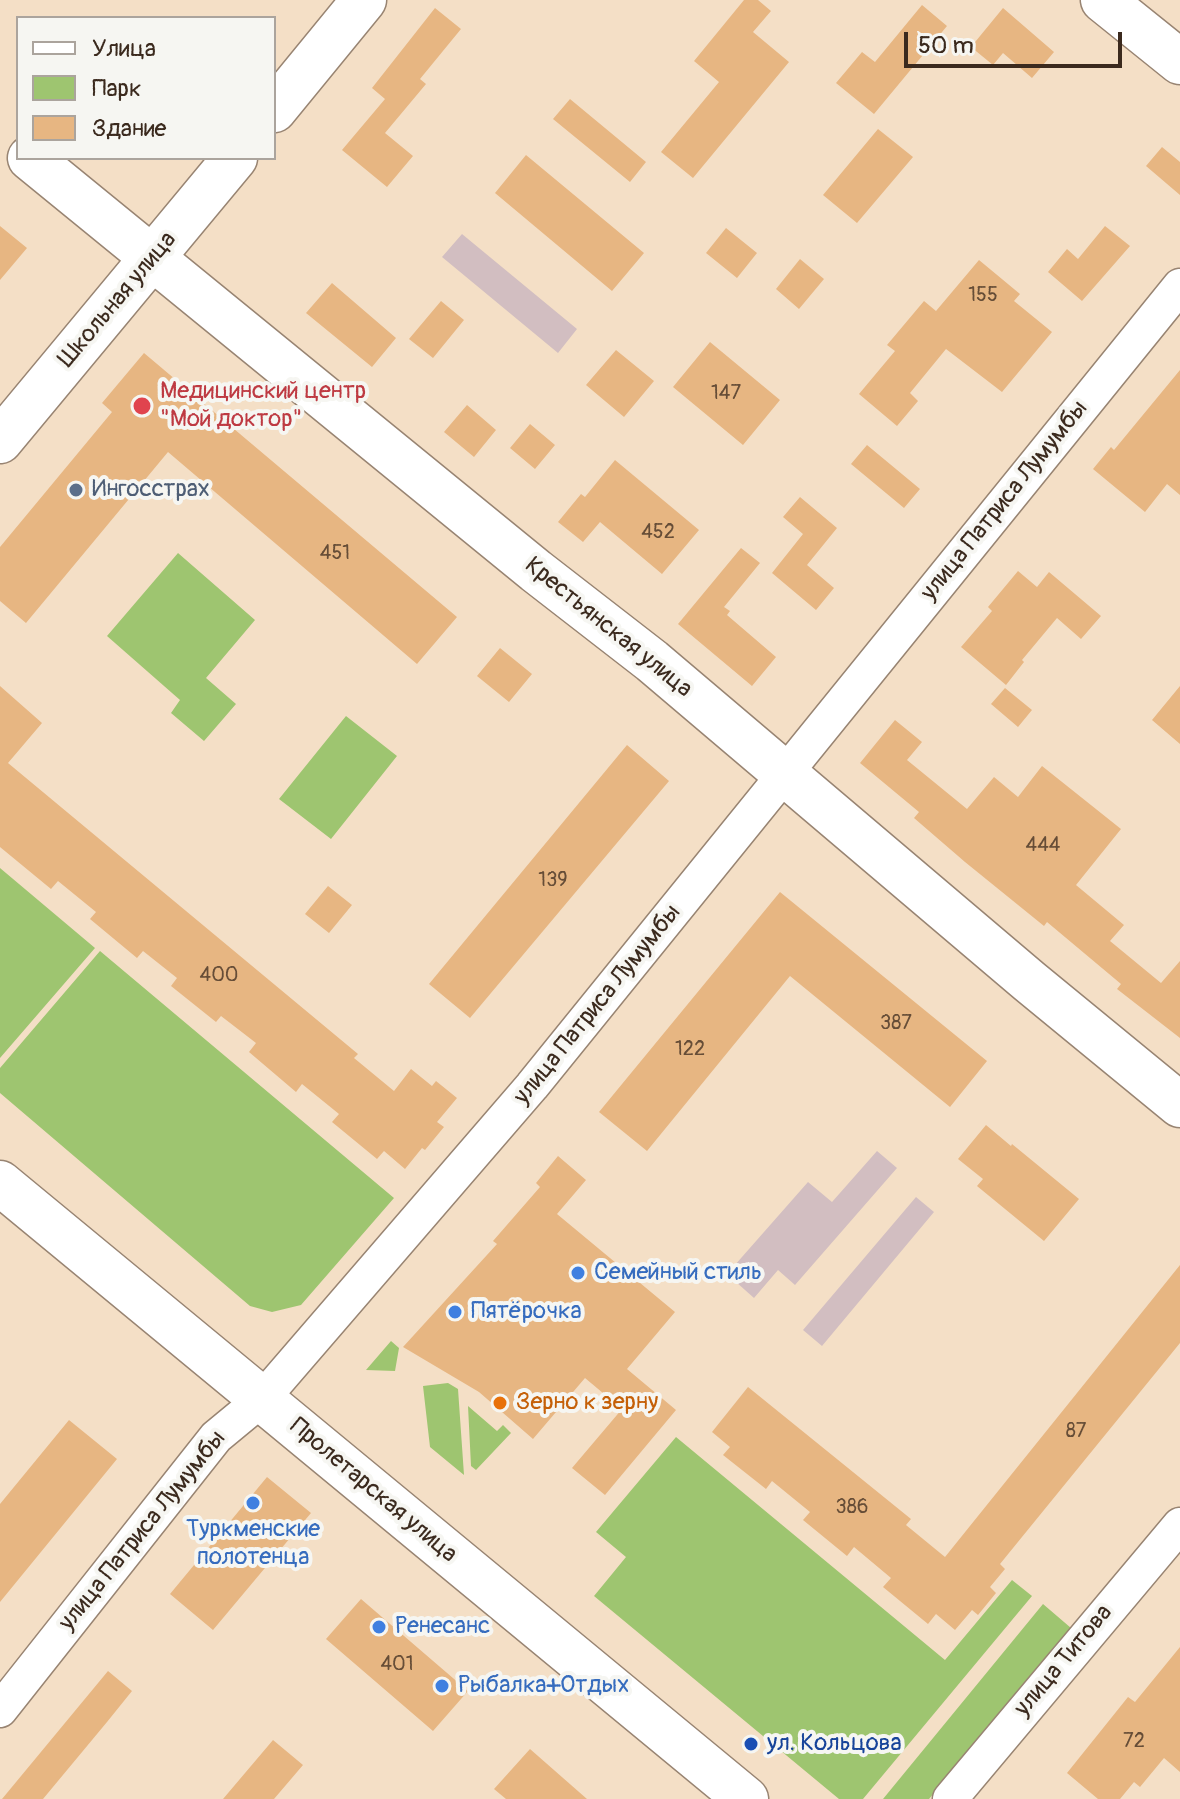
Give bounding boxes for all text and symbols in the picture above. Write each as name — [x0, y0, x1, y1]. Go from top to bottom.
legend — [16, 16, 276, 160]
scale bar — [908, 16, 1126, 66]
text: 50 m — [918, 31, 974, 60]
text: Улица — [92, 34, 156, 63]
text: Парк — [92, 74, 141, 103]
text: Здание — [92, 114, 166, 143]
street label: Школьная улица — [53, 226, 183, 374]
house number: 155 — [968, 284, 998, 308]
place label: Медицинский центр "Мой доктор" — [160, 378, 366, 434]
house number: 147 — [711, 382, 741, 406]
marker: Медицинский центр "Мой доктор" — [131, 395, 153, 417]
street label: улица Патриса Лумумбы — [916, 395, 1094, 607]
place label: Ингосстрах — [92, 476, 210, 504]
marker: Ингосстрах — [67, 481, 85, 499]
house number: 452 — [641, 521, 675, 545]
house number: 451 — [320, 542, 350, 566]
street label: Крестьянская улица — [519, 552, 697, 704]
house number: 444 — [1026, 834, 1060, 858]
house number: 139 — [538, 869, 568, 893]
street label: улица Патриса Лумумбы — [509, 899, 687, 1111]
house number: 400 — [200, 964, 238, 988]
house number: 387 — [880, 1012, 912, 1036]
house number: 122 — [675, 1038, 705, 1062]
place label: Семейный стиль — [594, 1259, 762, 1287]
marker: Семейный стиль — [569, 1264, 587, 1282]
place label: Пятёрочка — [471, 1298, 582, 1326]
marker: Пятёрочка — [446, 1303, 464, 1321]
place label: Зерно к зерну — [516, 1389, 658, 1417]
marker: Зерно к зерну — [491, 1394, 509, 1412]
street label: Пролетарская улица — [283, 1413, 463, 1569]
house number: 87 — [1066, 1420, 1086, 1444]
street label: улица Патриса Лумумбы — [54, 1425, 232, 1637]
marker: Туркменские полотенца — [244, 1494, 262, 1512]
house number: 386 — [836, 1496, 868, 1520]
place label: Туркменские полотенца — [186, 1516, 320, 1572]
street label: улица Титова — [1009, 1599, 1119, 1723]
place label: Ренесанс — [395, 1613, 490, 1641]
marker: Ренесанс — [370, 1618, 388, 1636]
house number: 401 — [380, 1653, 414, 1677]
place label: Рыбалка+Отдых — [458, 1672, 629, 1700]
marker: Рыбалка+Отдых — [433, 1677, 451, 1695]
place label: ул. Кольцова — [767, 1730, 902, 1758]
house number: 72 — [1123, 1730, 1145, 1754]
marker: ул. Кольцова — [742, 1735, 760, 1753]

